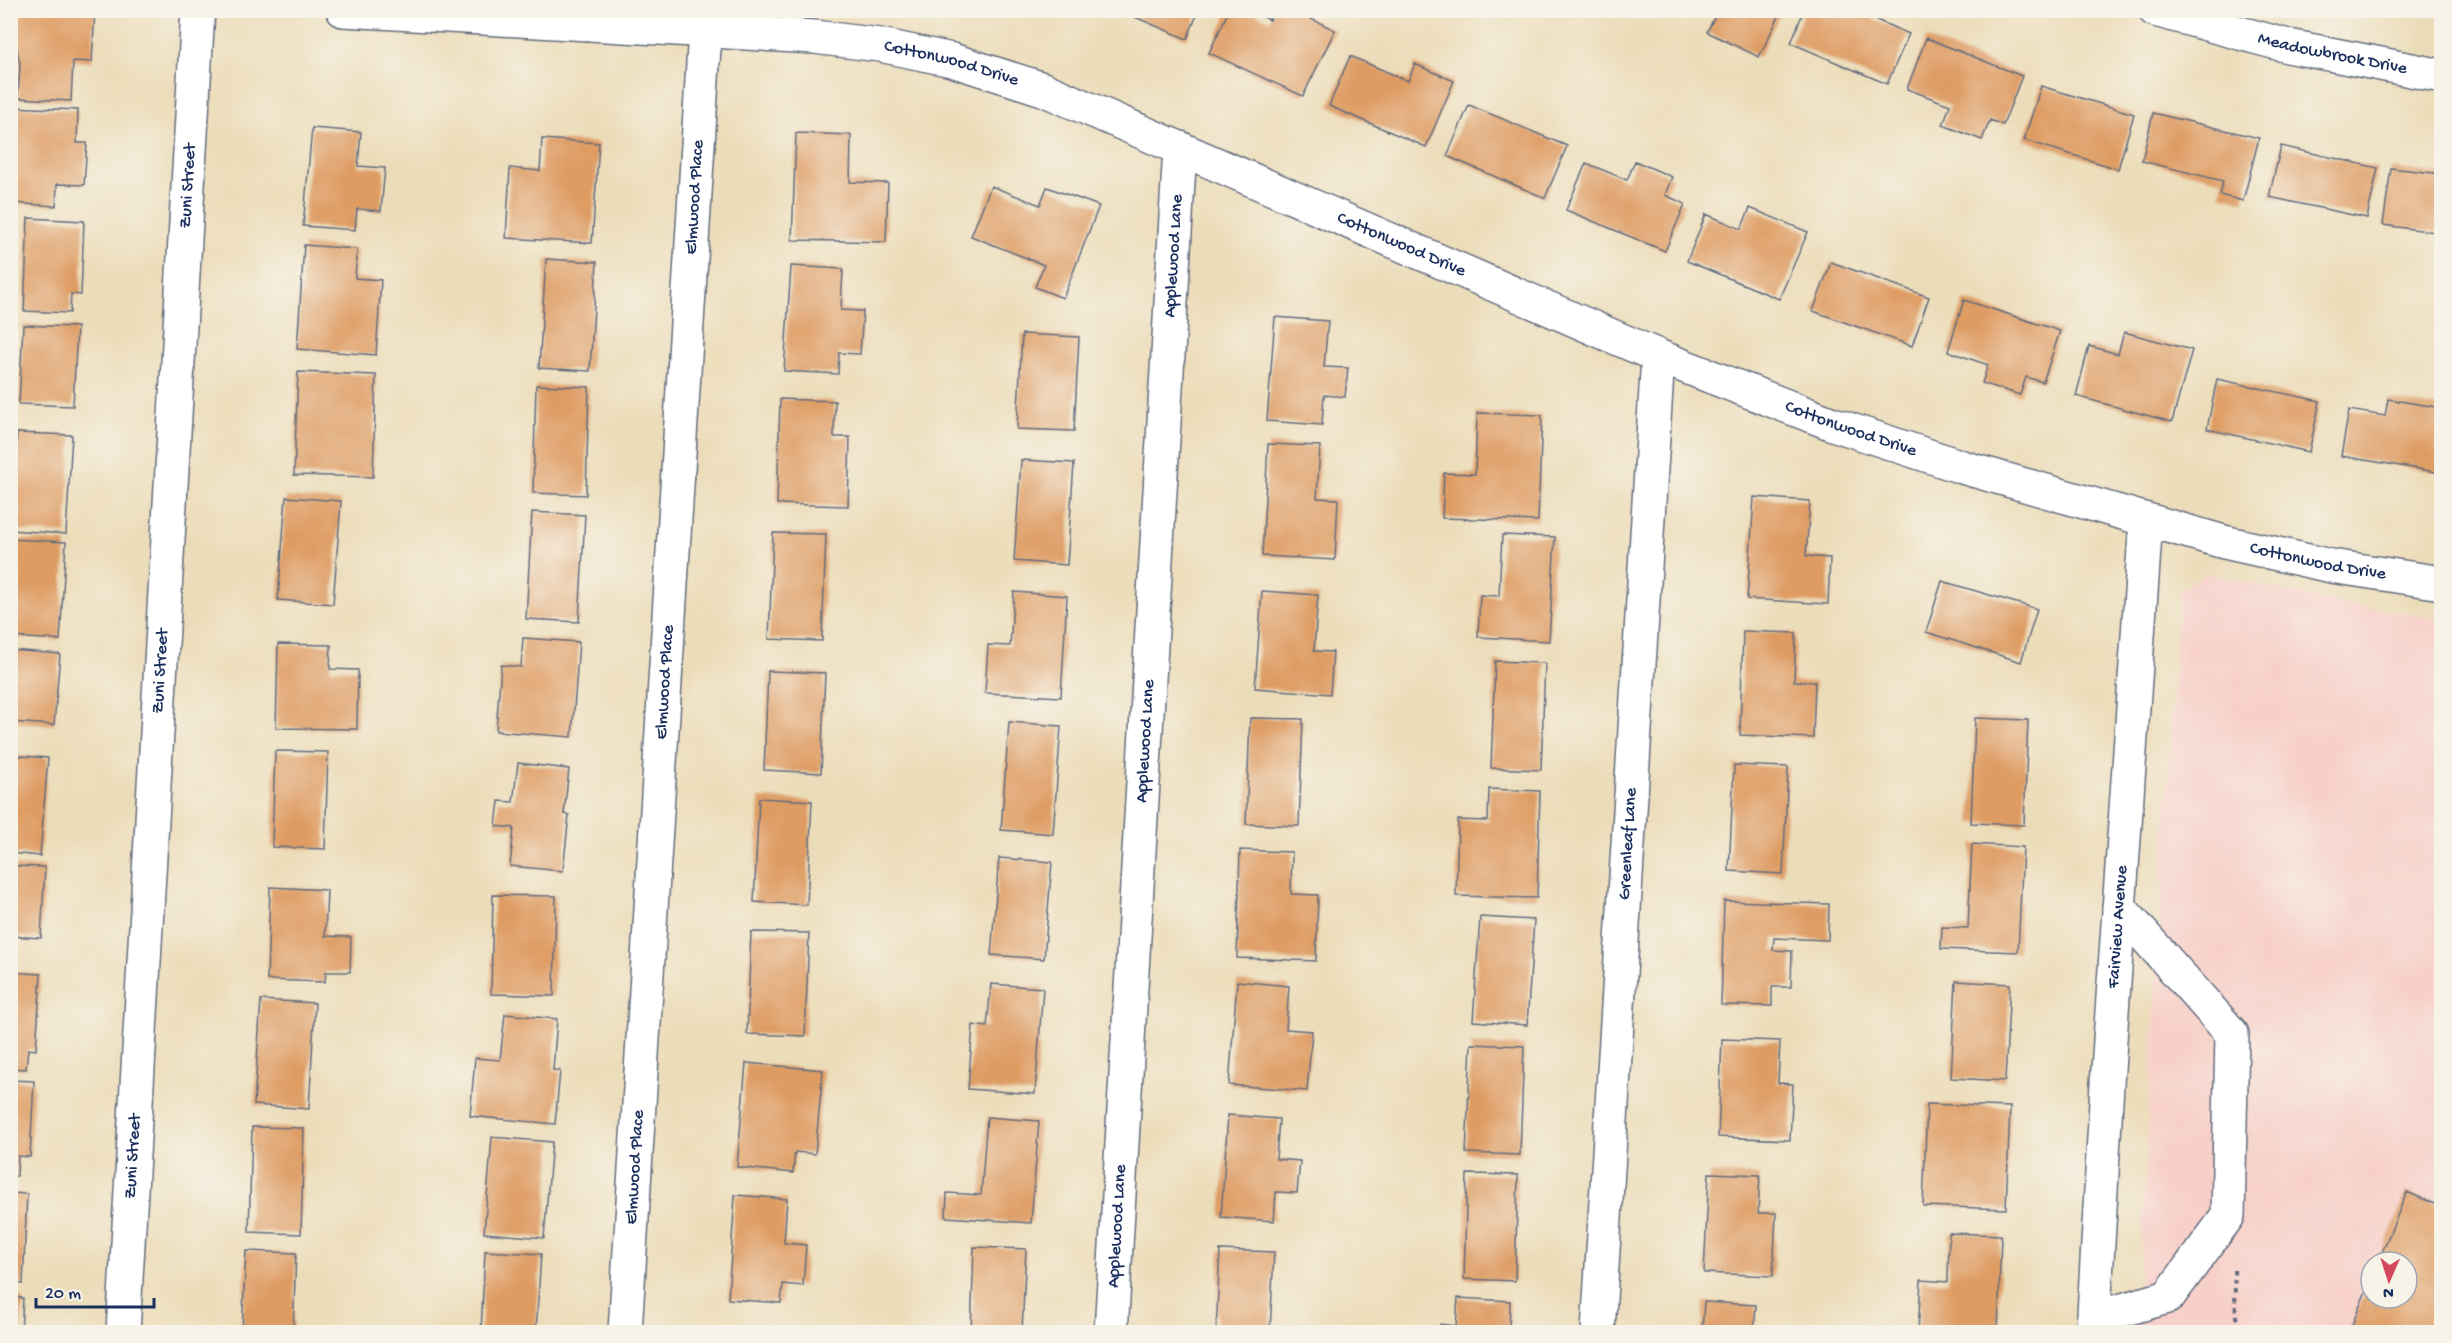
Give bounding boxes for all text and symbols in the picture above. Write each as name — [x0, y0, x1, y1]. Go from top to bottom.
street label: Meadowbrook Drive — [2256, 28, 2410, 80]
street label: Cottonwood Drive — [882, 36, 1022, 91]
street label: Elmwood Place — [681, 139, 709, 255]
street label: Zuni Street — [175, 141, 201, 229]
street label: Applewood Lane — [1160, 193, 1188, 318]
street label: Cottonwood Drive — [1334, 207, 1470, 282]
street label: Cottonwood Drive — [1782, 396, 1920, 462]
street label: Cottonwood Drive — [2248, 538, 2388, 585]
street label: Elmwood Place — [651, 624, 679, 740]
street label: Zuni Street — [148, 626, 173, 714]
street label: Applewood Lane — [1131, 678, 1160, 803]
street label: Greenleaf Lane — [1614, 786, 1642, 901]
street label: Fairview Avenue — [2103, 864, 2133, 990]
street label: Elmwood Place — [621, 1109, 649, 1225]
street label: Zuni Street — [120, 1112, 146, 1199]
street label: Applewood Lane — [1103, 1163, 1131, 1288]
north arrow — [2359, 1250, 2419, 1310]
scale bar — [36, 1271, 154, 1309]
text: N — [2382, 1282, 2394, 1301]
text: 20 m — [45, 1284, 81, 1305]

